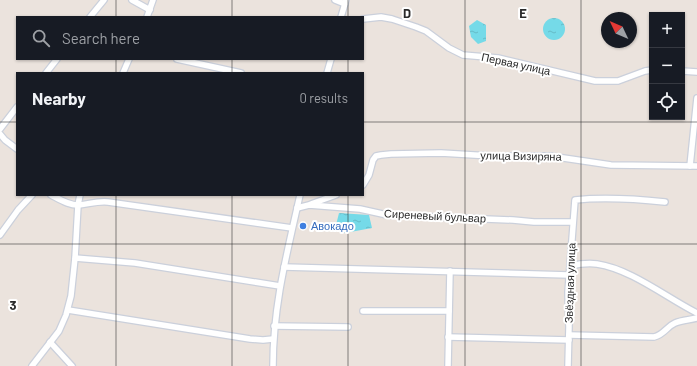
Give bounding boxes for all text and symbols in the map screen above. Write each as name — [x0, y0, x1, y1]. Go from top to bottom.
text: D — [403, 5, 411, 21]
text: E — [519, 5, 527, 21]
north arrow — [601, 12, 637, 48]
map controls — [649, 12, 685, 120]
button: + — [649, 12, 685, 48]
search box — [16, 16, 364, 60]
icon: search — [30, 27, 52, 49]
text: Search here — [62, 29, 140, 47]
button: − — [649, 48, 685, 84]
street label: Первая улица — [480, 50, 553, 77]
button: locate — [649, 84, 685, 120]
text: Nearby — [32, 88, 86, 108]
text: 0 results — [299, 90, 348, 106]
street label: улица Визиряна — [480, 148, 563, 163]
street label: Сиреневый бульвар — [384, 206, 486, 225]
place label: Авокадо — [311, 219, 354, 232]
marker: Авокадо — [298, 221, 308, 231]
street label: Звёздная улица — [562, 242, 577, 323]
text: 3 — [9, 297, 17, 313]

